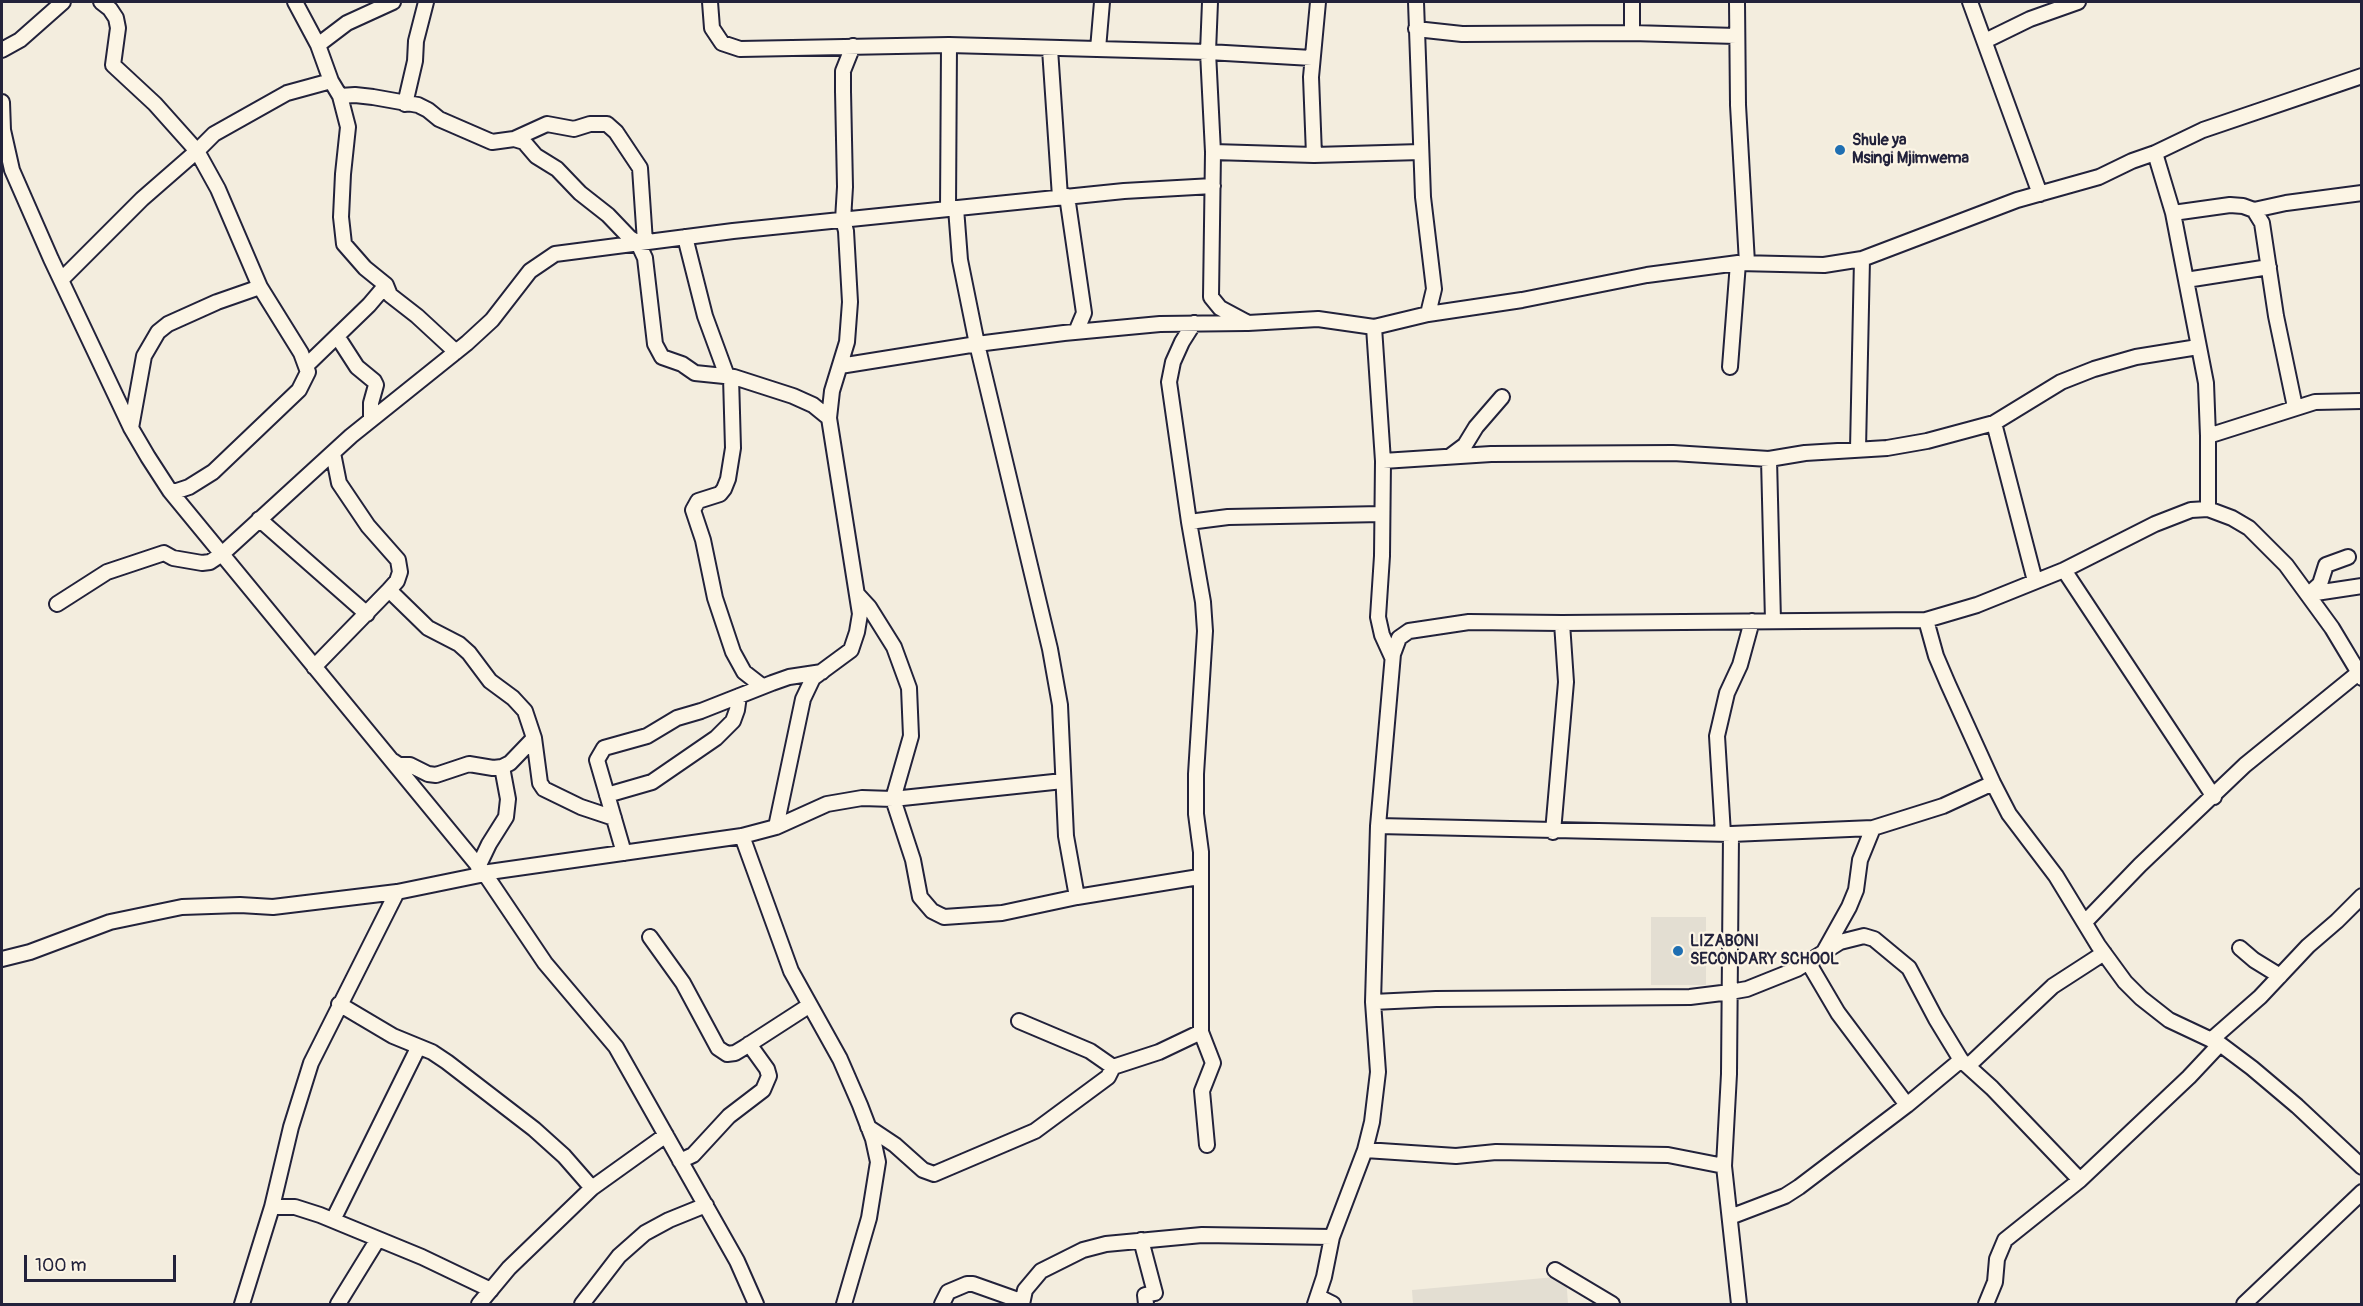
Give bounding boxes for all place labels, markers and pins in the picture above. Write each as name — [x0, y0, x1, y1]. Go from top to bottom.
place label: Shule ya Msingi Mjimwema — [1852, 131, 1969, 169]
marker: Shule ya Msingi Mjimwema — [1833, 143, 1847, 157]
place label: LIZABONI SECONDARY SCHOOL — [1690, 932, 1839, 970]
marker: LIZABONI SECONDARY SCHOOL — [1671, 944, 1685, 958]

